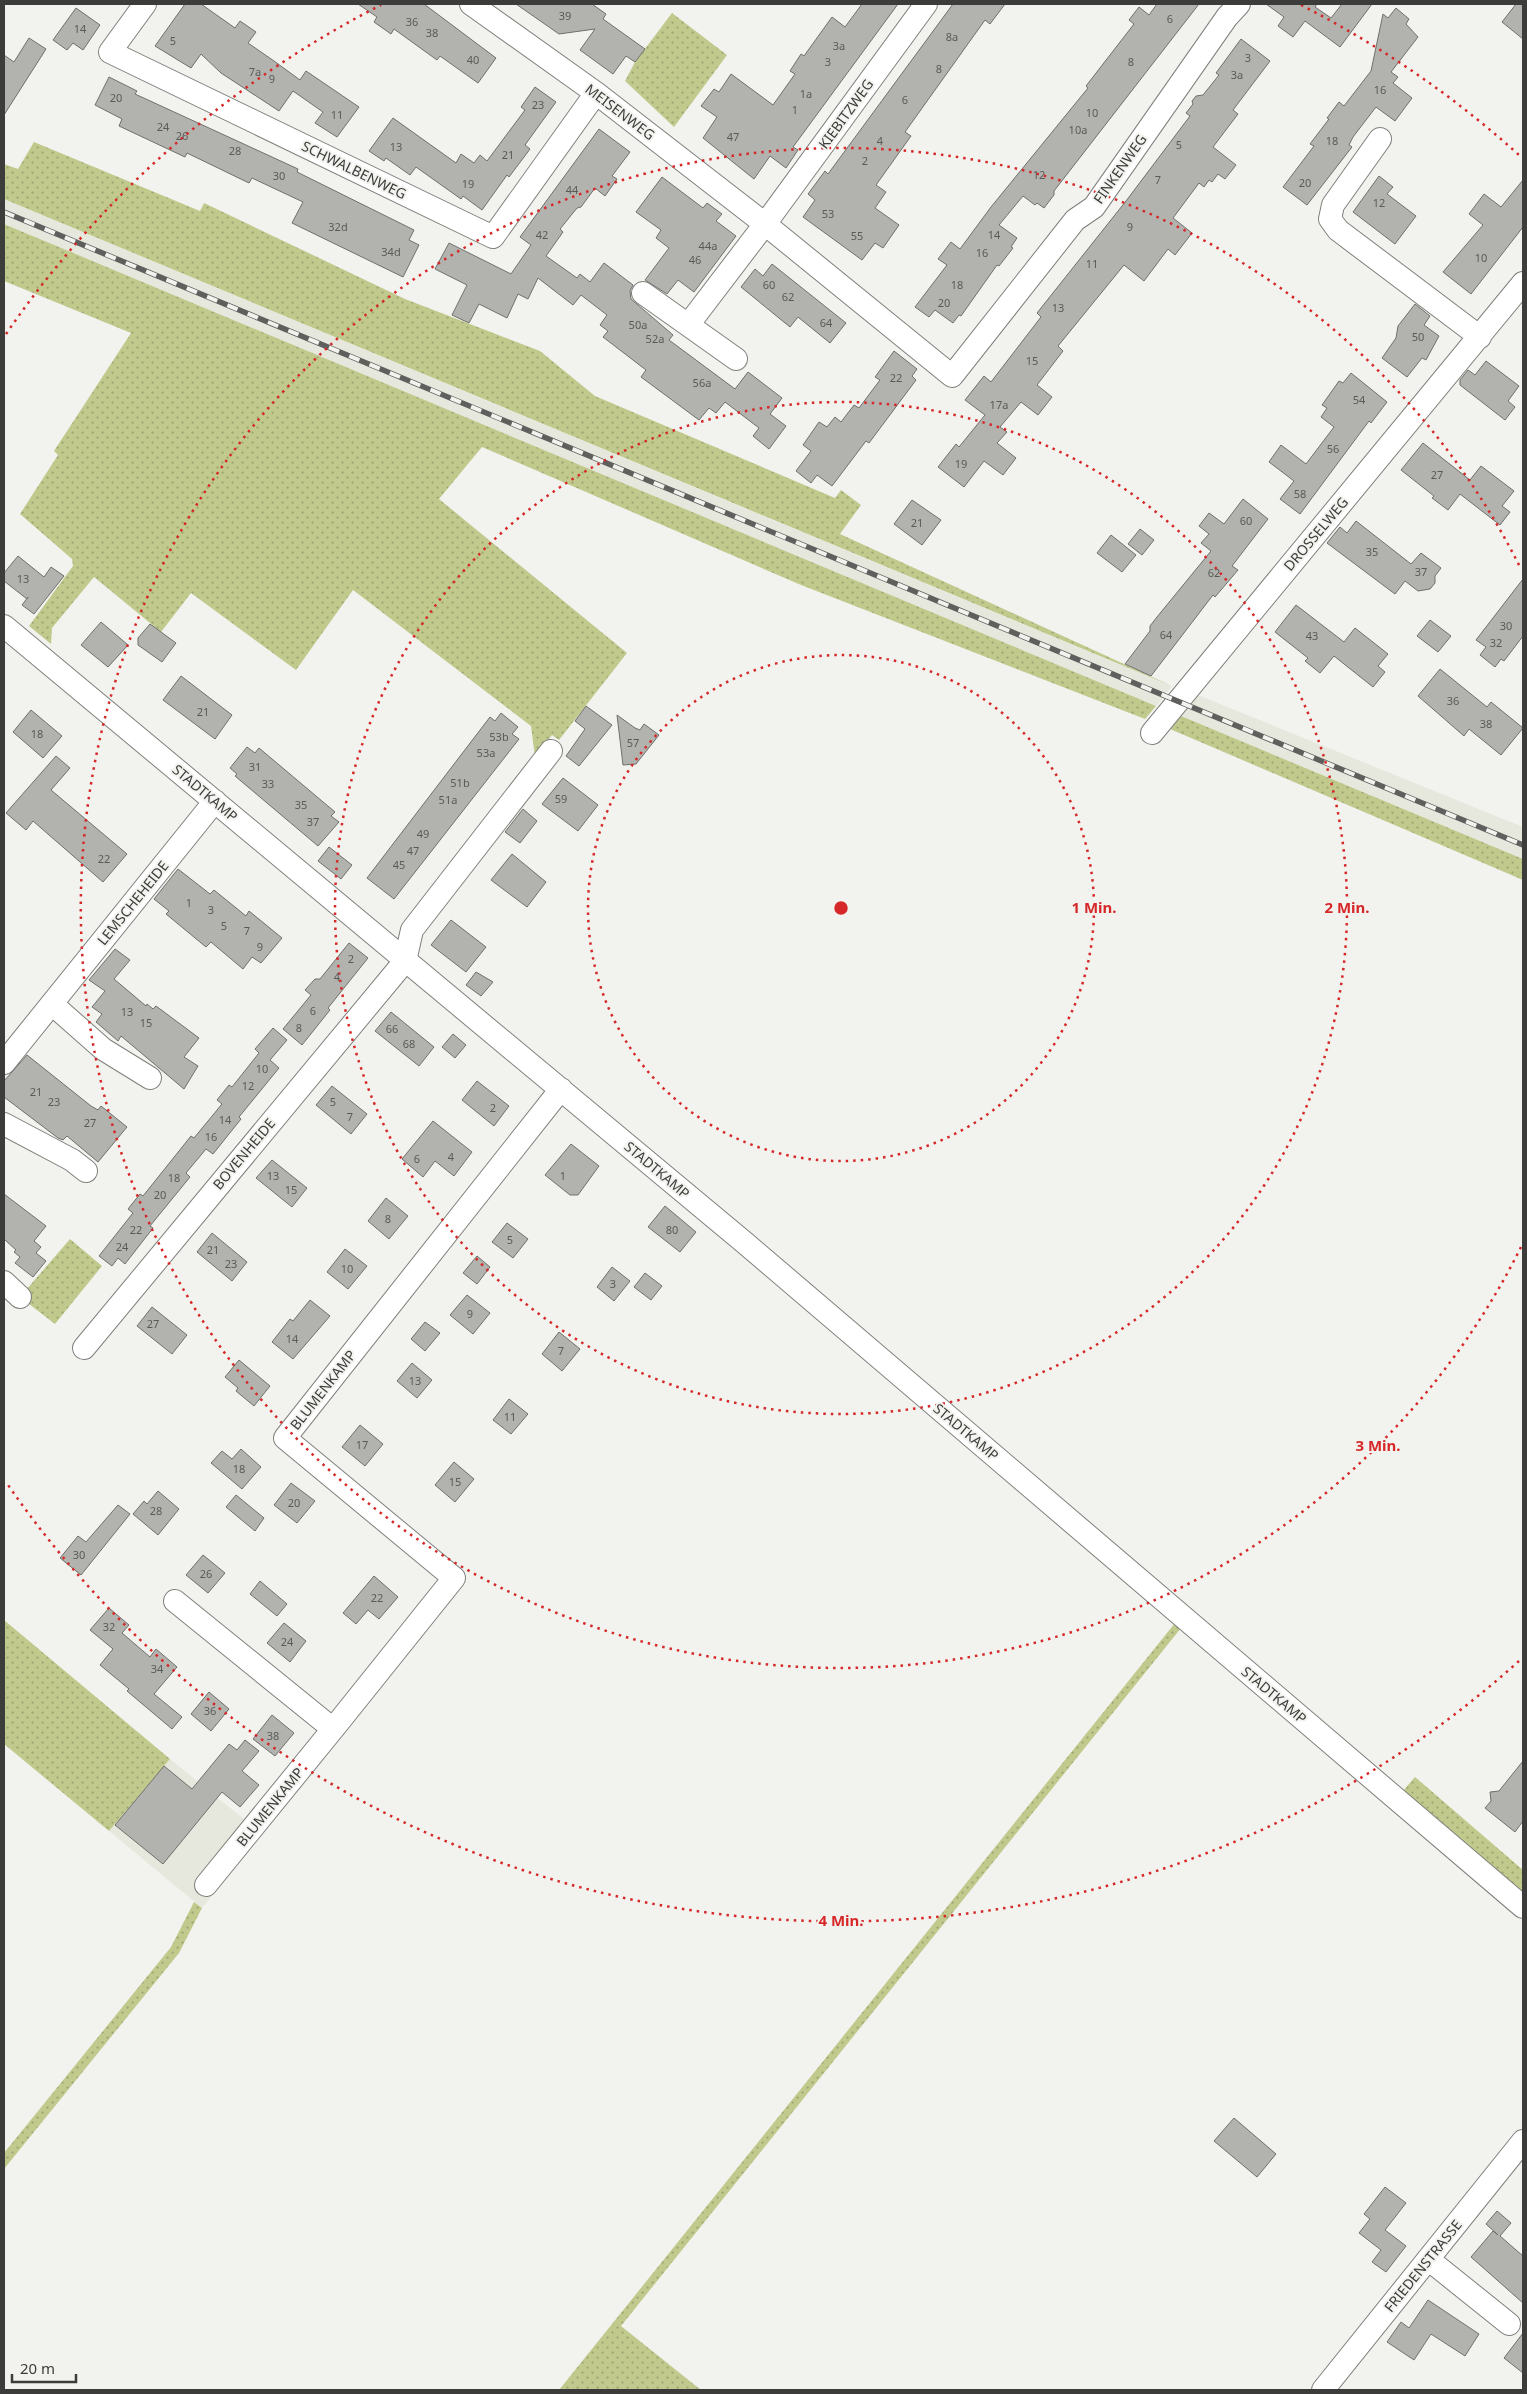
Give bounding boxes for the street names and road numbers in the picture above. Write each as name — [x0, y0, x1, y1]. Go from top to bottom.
street label: KIEBITZWEG — [814, 75, 877, 152]
street label: MEISENWEG — [582, 79, 659, 144]
street label: FINKENWEG — [1089, 130, 1151, 207]
street label: SCHWALBENWEG — [299, 136, 410, 203]
street label: DROSSELWEG — [1279, 493, 1352, 575]
street label: STADTKAMP — [169, 760, 242, 826]
street label: LEMSCHEHEIDE — [93, 857, 173, 949]
street label: BOVENHEIDE — [208, 1114, 279, 1193]
street label: STADTKAMP — [621, 1137, 694, 1203]
street label: BLUMENKAMP — [285, 1346, 360, 1434]
street label: STADTKAMP — [930, 1399, 1003, 1465]
street label: STADTKAMP — [1238, 1662, 1311, 1728]
street label: BLUMENKAMP — [232, 1763, 307, 1850]
street label: FRIEDENSTRASSE — [1380, 2216, 1466, 2316]

